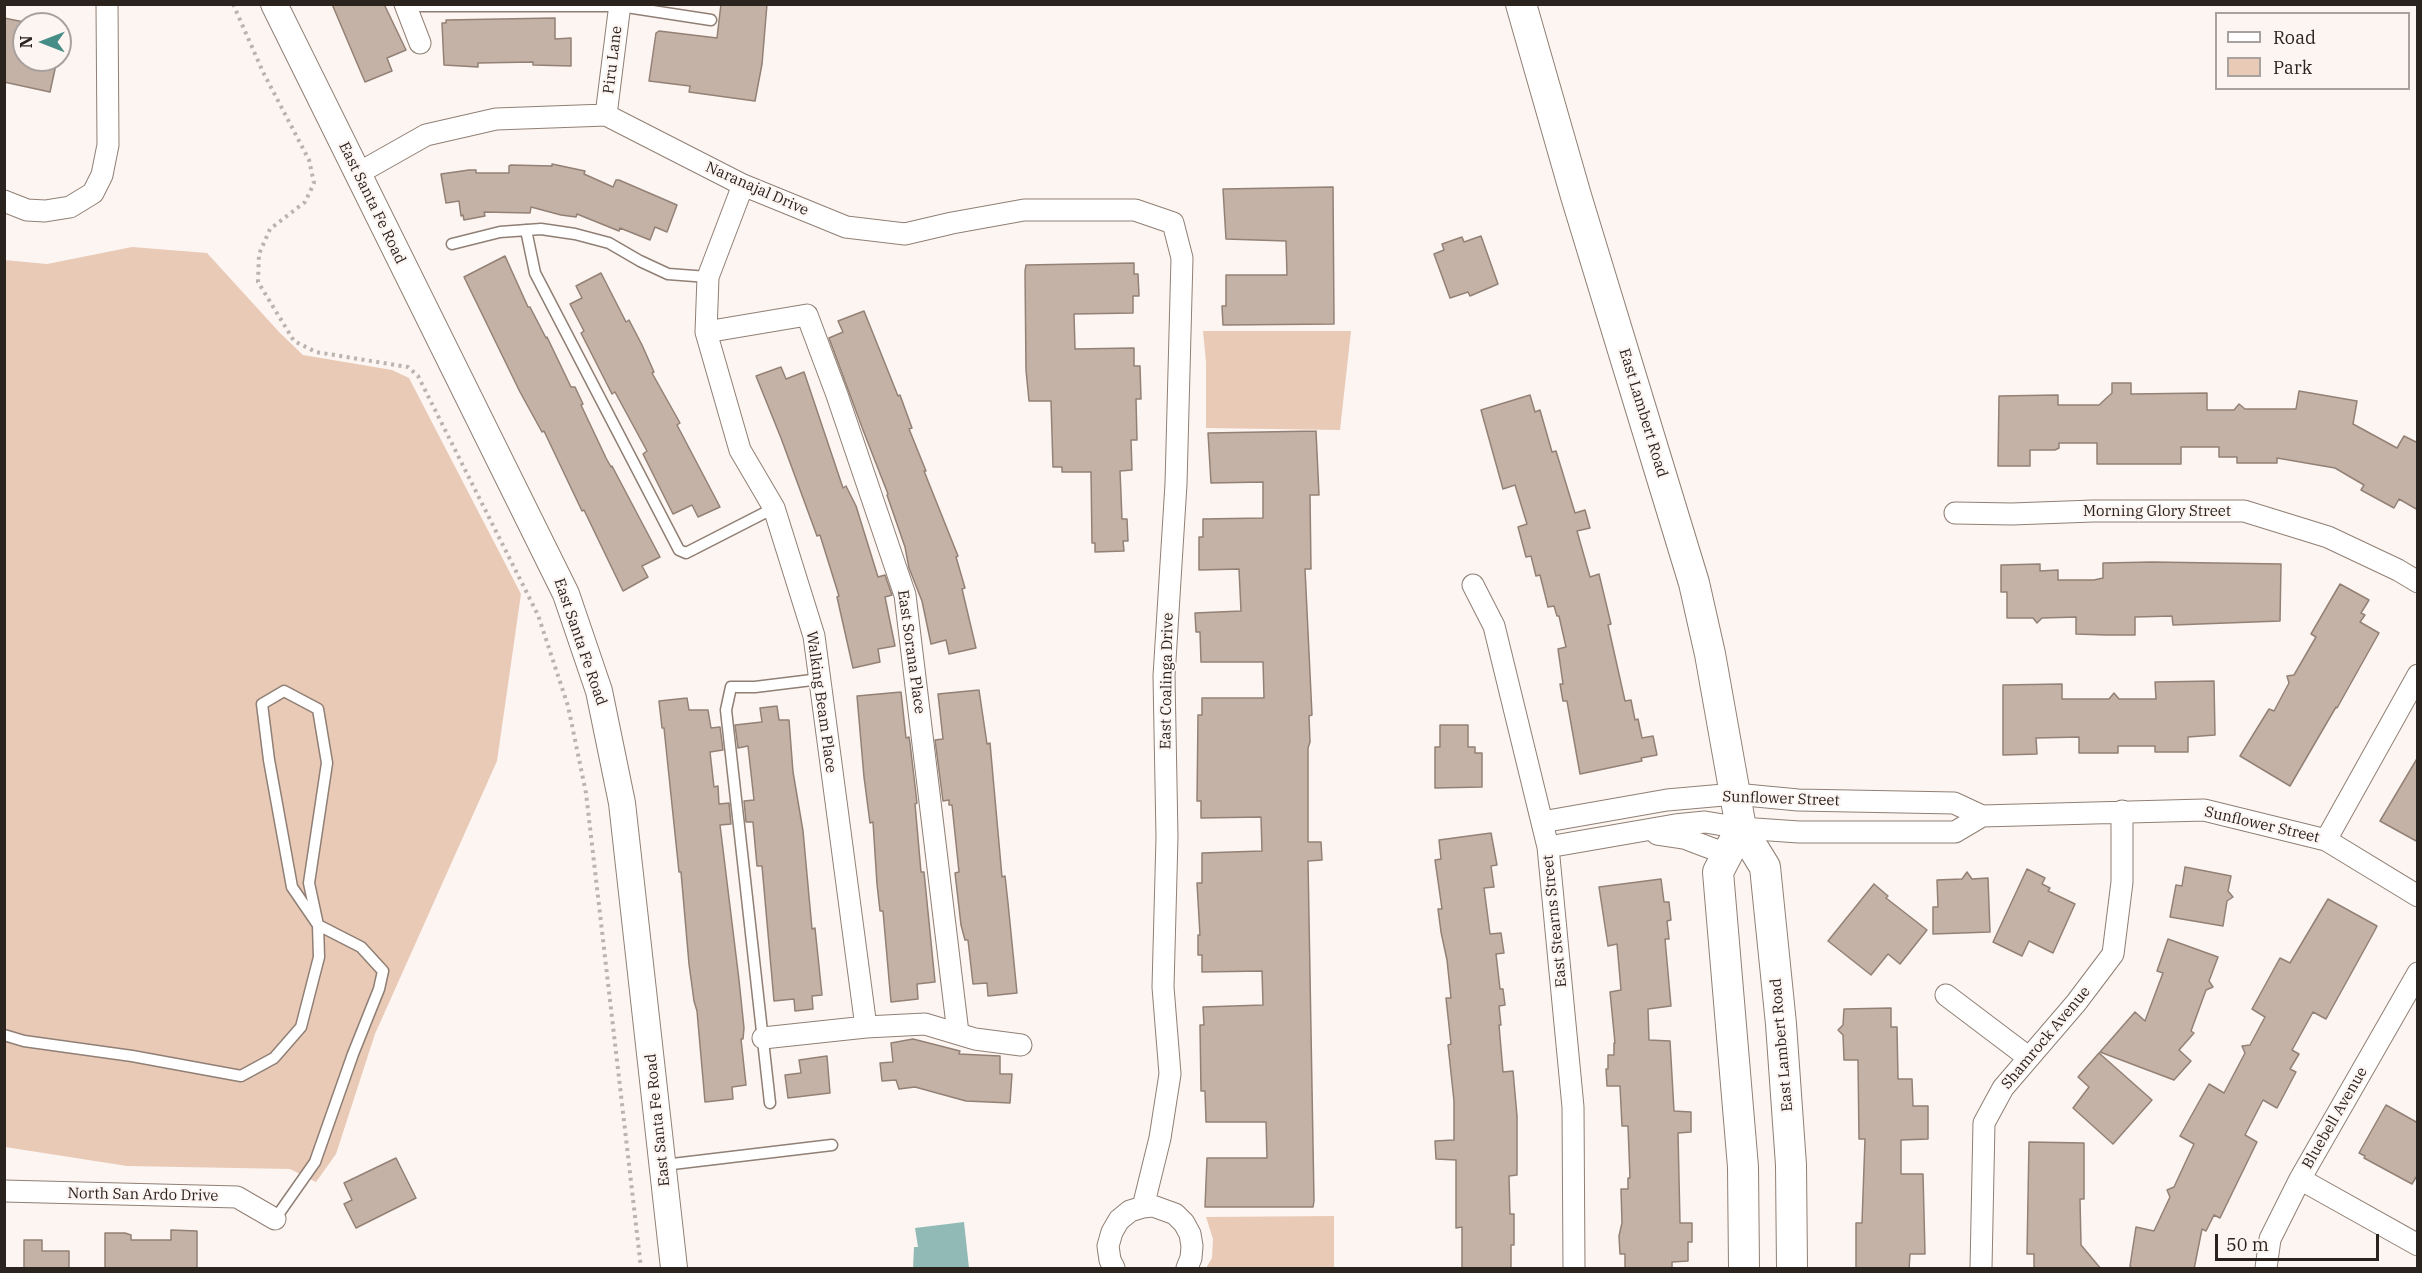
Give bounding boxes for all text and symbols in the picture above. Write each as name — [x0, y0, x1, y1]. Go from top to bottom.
north arrow — [12, 12, 72, 72]
legend — [2215, 12, 2410, 90]
street label: Piru Lane — [600, 25, 626, 95]
text: Road — [2273, 26, 2316, 49]
text: N — [16, 36, 36, 48]
text: Park — [2273, 56, 2312, 79]
street label: East Santa Fe Road — [335, 139, 409, 267]
street label: Naranajal Drive — [703, 158, 811, 220]
street label: East Lambert Road — [1615, 346, 1671, 480]
street label: Morning Glory Street — [2083, 503, 2231, 521]
street label: East Santa Fe Road — [550, 576, 610, 708]
street label: East Sorana Place — [893, 589, 929, 715]
street label: East Coalinga Drive — [1157, 613, 1177, 749]
street label: Walking Beam Place — [802, 630, 840, 774]
street label: Sunflower Street — [1722, 788, 1840, 810]
street label: Sunflower Street — [2203, 803, 2321, 847]
street label: East Stearns Street — [1539, 854, 1571, 988]
street label: East Lambert Road — [1767, 978, 1797, 1112]
street label: Shamrock Avenue — [1998, 983, 2094, 1093]
street label: East Santa Fe Road — [642, 1053, 674, 1187]
street label: Bluebell Avenue — [2299, 1064, 2371, 1172]
street label: North San Ardo Drive — [67, 1185, 219, 1205]
scale bar — [2218, 1222, 2382, 1260]
text: 50 m — [2226, 1233, 2269, 1256]

